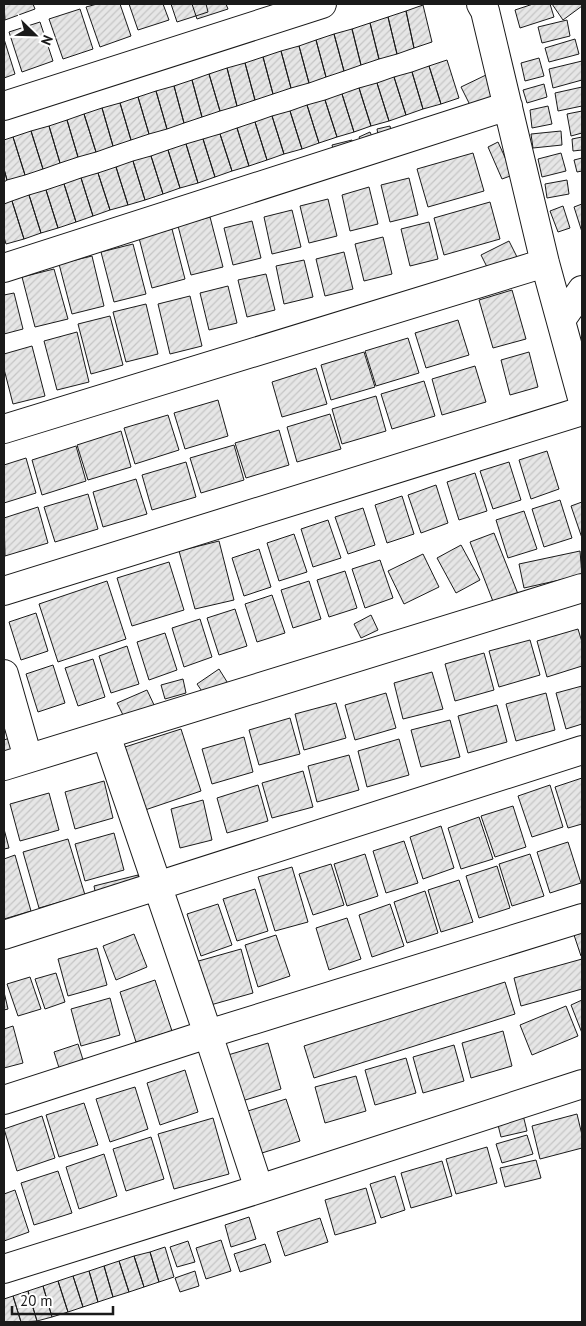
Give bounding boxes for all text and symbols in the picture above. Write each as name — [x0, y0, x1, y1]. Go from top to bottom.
north arrow — [10, 10, 60, 60]
text: N — [37, 32, 57, 48]
scale bar — [12, 1284, 114, 1316]
text: 20 m — [20, 1291, 53, 1310]

